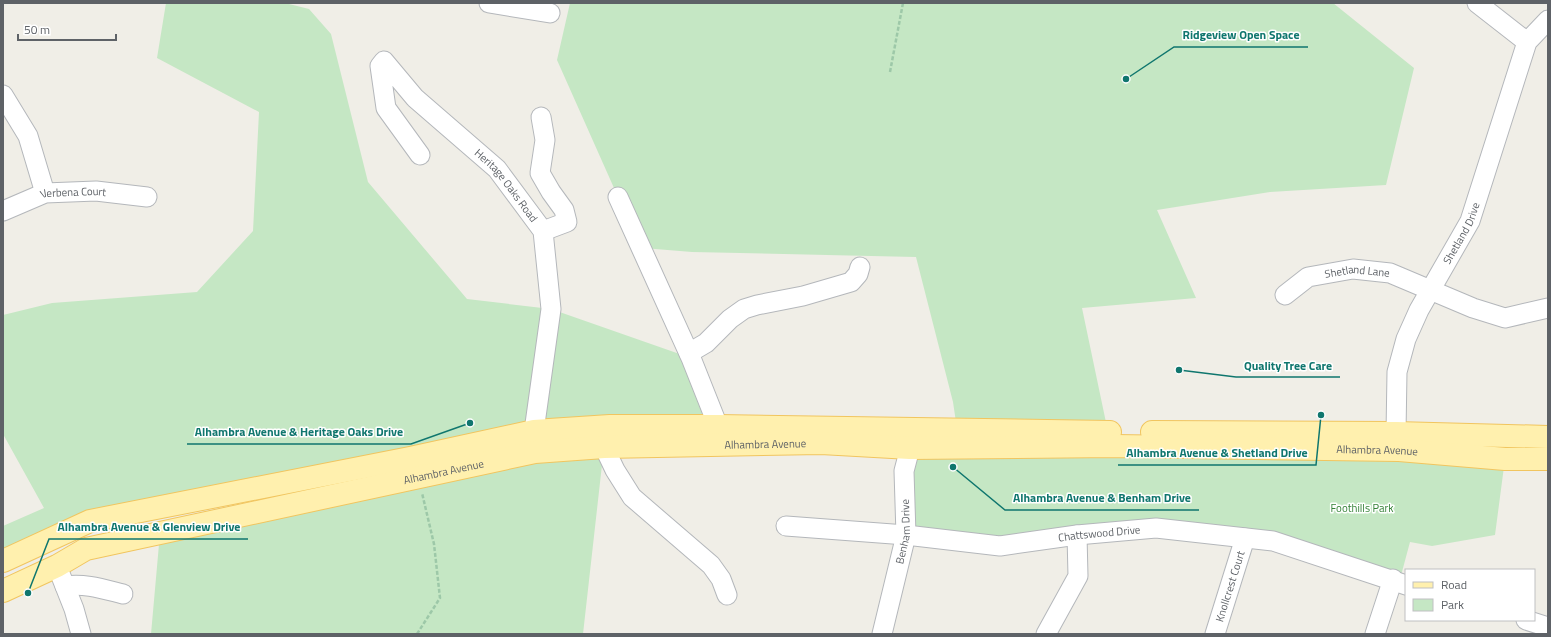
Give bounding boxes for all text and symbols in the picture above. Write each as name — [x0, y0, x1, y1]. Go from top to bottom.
scale bar — [18, 16, 116, 42]
text: 50 m — [24, 20, 50, 39]
callout: Ridgeview Open Space — [1174, 23, 1308, 47]
text: Ridgeview Open Space — [1182, 25, 1300, 44]
street label: Heritage Oaks Road — [471, 145, 542, 226]
street label: Verbena Court — [38, 183, 107, 202]
street label: Shetland Drive — [1439, 200, 1484, 267]
street label: Shetland Lane — [1323, 261, 1391, 282]
callout: Quality Tree Care — [1236, 353, 1340, 377]
text: Quality Tree Care — [1244, 356, 1332, 375]
callout: Alhambra Avenue & Heritage Oaks Drive — [187, 420, 411, 444]
text: Alhambra Avenue & Heritage Oaks Drive — [195, 422, 403, 441]
street label: Alhambra Avenue — [724, 435, 807, 453]
callout: Alhambra Avenue & Shetland Drive — [1118, 441, 1316, 465]
street label: Alhambra Avenue — [1336, 441, 1419, 460]
text: Alhambra Avenue & Shetland Drive — [1126, 443, 1308, 462]
street label: Alhambra Avenue — [402, 455, 486, 488]
callout: Alhambra Avenue & Benham Drive — [1005, 486, 1199, 510]
text: Alhambra Avenue & Benham Drive — [1013, 488, 1191, 507]
street label: Benham Drive — [891, 498, 914, 566]
park label: Foothills Park — [1330, 500, 1394, 516]
callout: Alhambra Avenue & Glenview Drive — [49, 515, 248, 539]
text: Alhambra Avenue & Glenview Drive — [58, 517, 240, 536]
street label: Chattswood Drive — [1057, 521, 1141, 546]
street label: Knollcrest Court — [1211, 549, 1249, 624]
legend — [1405, 569, 1535, 621]
text: Road — [1441, 575, 1467, 594]
text: Park — [1441, 595, 1464, 614]

